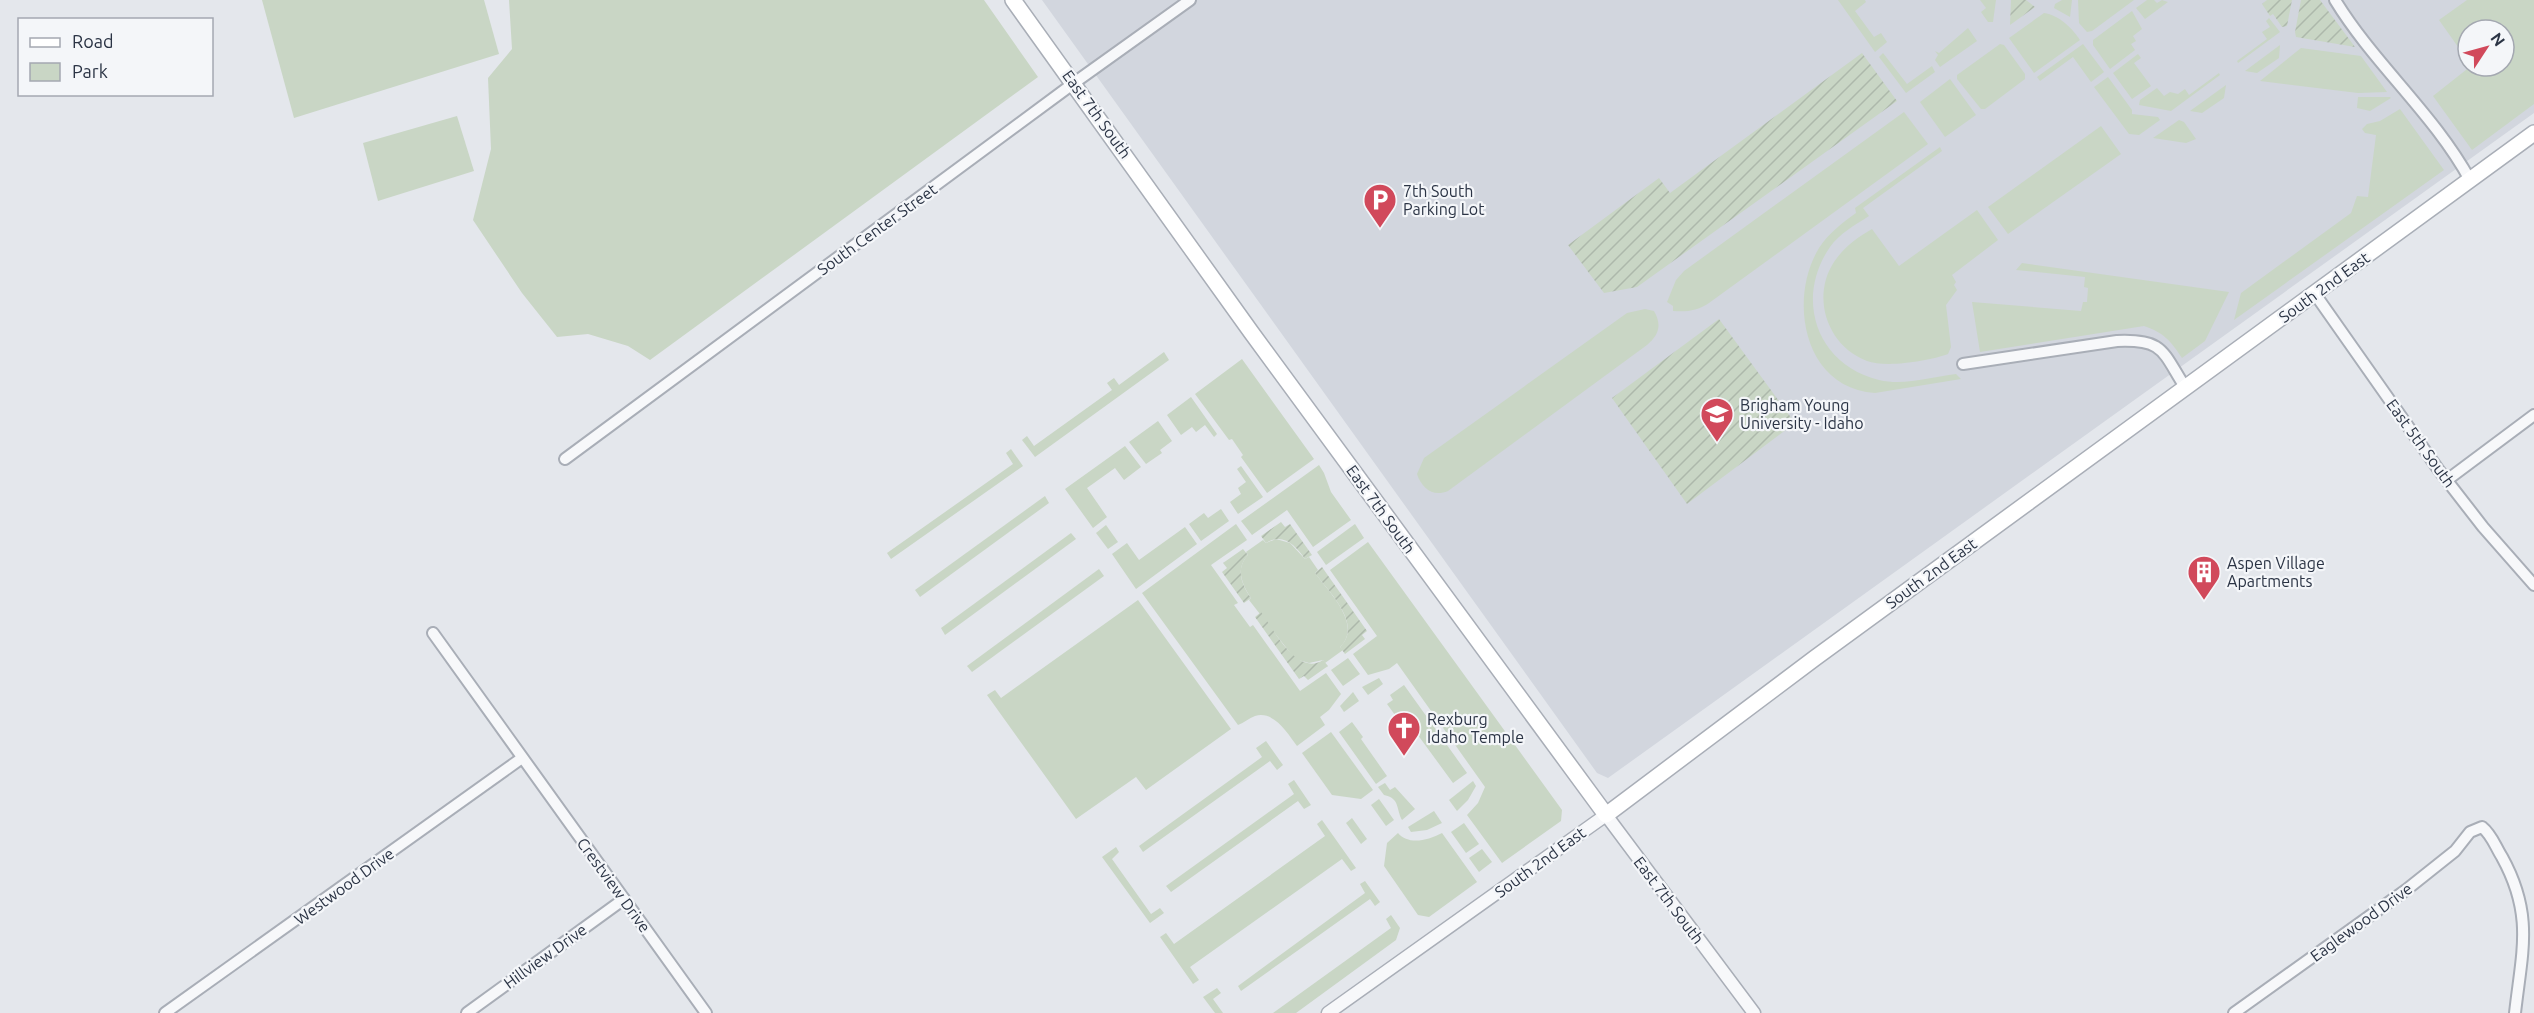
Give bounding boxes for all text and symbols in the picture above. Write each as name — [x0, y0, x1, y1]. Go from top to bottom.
legend — [18, 18, 213, 96]
north arrow — [2456, 18, 2516, 78]
text: N — [2487, 29, 2509, 49]
text: Road — [72, 31, 114, 51]
text: Park — [72, 61, 108, 81]
street label: East 7th South — [1059, 66, 1135, 162]
street label: South Center Street — [814, 179, 941, 278]
parking icon: 7th South Parking Lot — [1362, 182, 1398, 229]
place label: 7th South Parking Lot — [1403, 182, 1485, 218]
street label: South 2nd East — [2275, 248, 2373, 326]
street label: East 5th South — [2383, 395, 2459, 491]
school or university icon: Brigham Young University - Idaho — [1699, 396, 1735, 443]
place label: Brigham Young University - Idaho — [1740, 396, 1864, 432]
street label: East 7th South — [1343, 461, 1419, 557]
street label: South 2nd East — [1882, 534, 1980, 612]
building icon: Aspen Village Apartments — [2186, 554, 2222, 601]
place label: Aspen Village Apartments — [2227, 554, 2325, 590]
church icon: Rexburg Idaho Temple — [1386, 710, 1422, 757]
place label: Rexburg Idaho Temple — [1427, 710, 1524, 746]
street label: South 2nd East — [1491, 823, 1589, 901]
street label: Crestview Drive — [574, 834, 654, 936]
street label: Westwood Drive — [291, 844, 397, 928]
street label: East 7th South — [1630, 853, 1708, 947]
street label: Eaglewood Drive — [2307, 879, 2415, 965]
street label: Hillview Drive — [500, 920, 590, 992]

